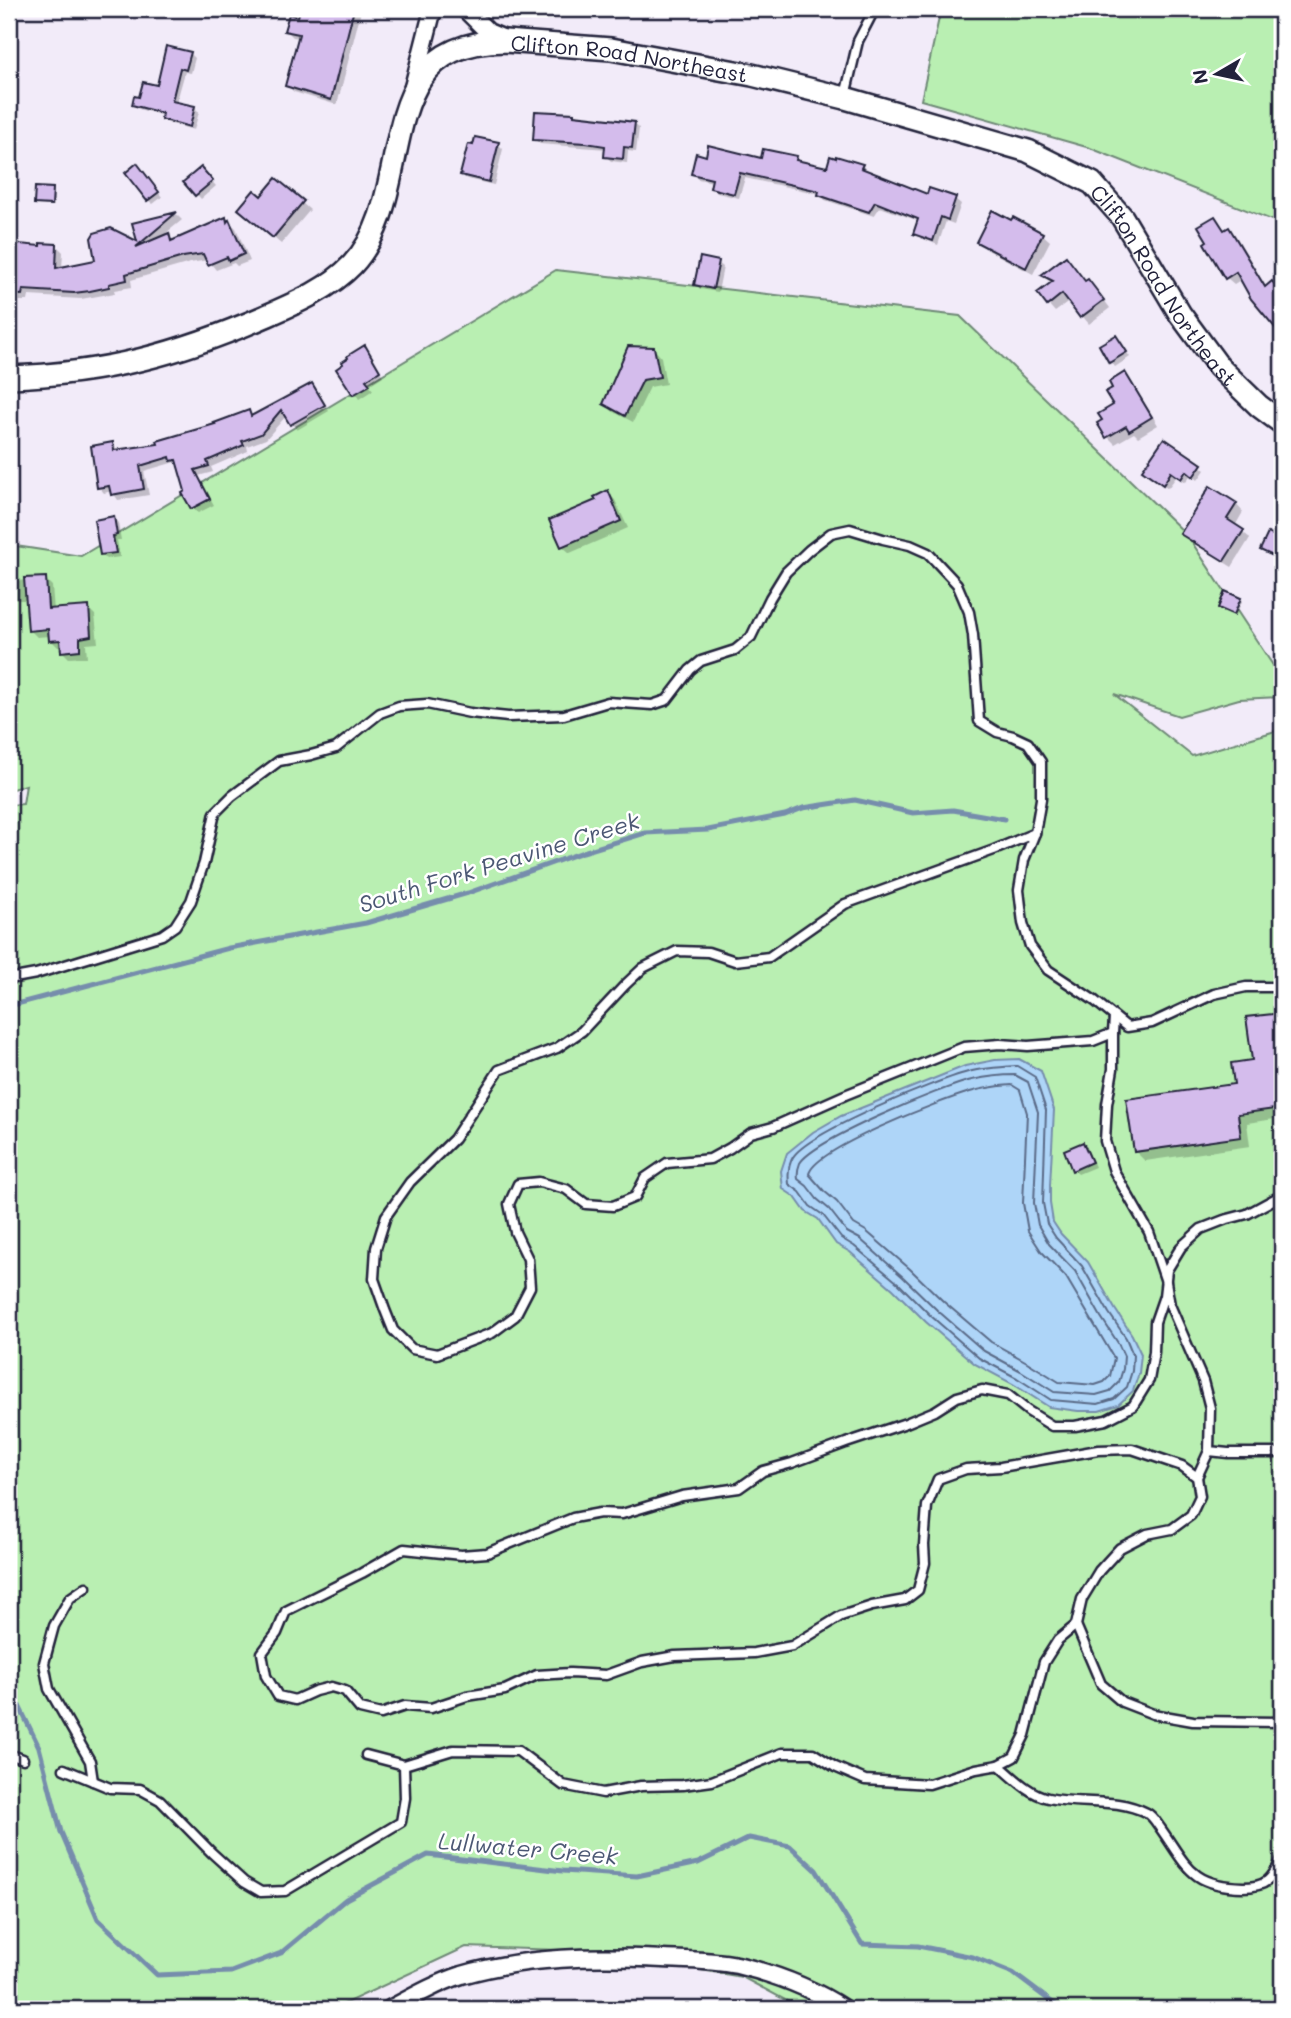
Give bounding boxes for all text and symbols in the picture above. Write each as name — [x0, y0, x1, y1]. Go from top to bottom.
street label: Clifton Road Northeast — [510, 28, 750, 87]
north arrow — [1182, 38, 1252, 108]
text: N — [1186, 68, 1213, 86]
street label: Clifton Road Northeast — [1085, 178, 1243, 391]
water label: South Fork Peavine Creek — [355, 805, 644, 919]
water label: Lullwater Creek — [437, 1825, 620, 1871]

